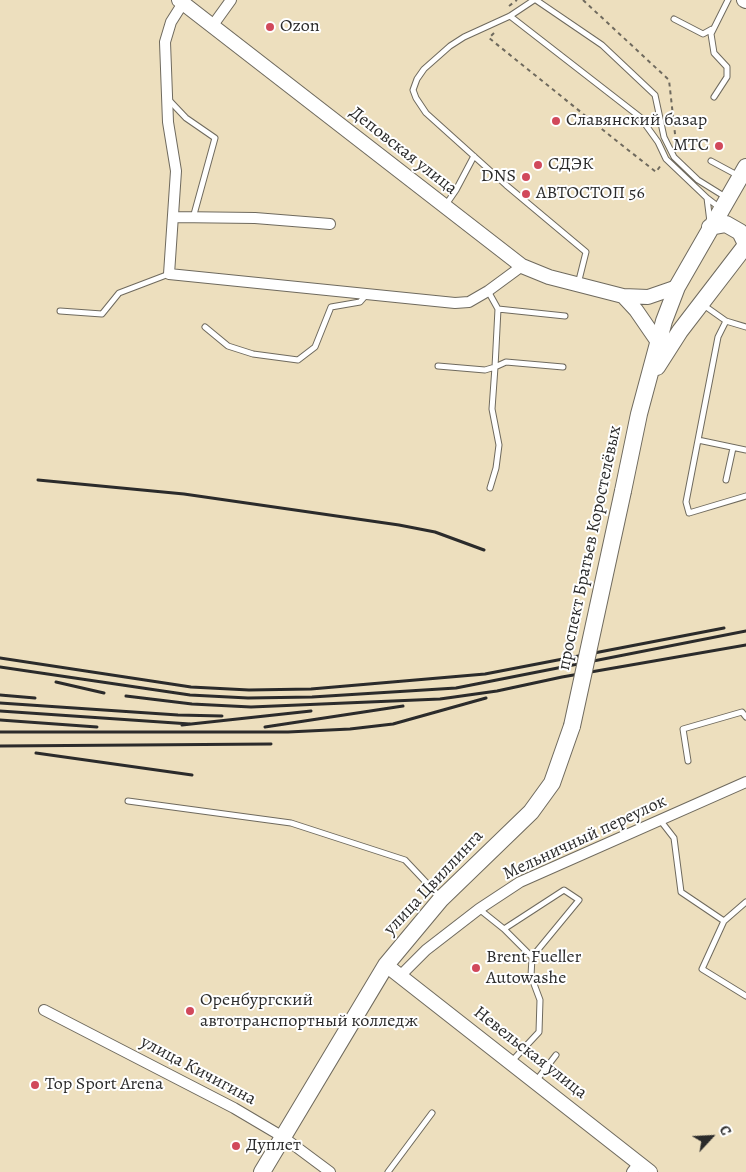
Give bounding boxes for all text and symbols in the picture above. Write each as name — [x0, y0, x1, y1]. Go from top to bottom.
place label: Ozon — [280, 16, 320, 38]
marker: Ozon — [264, 21, 276, 33]
street label: Деповская улица — [345, 102, 461, 200]
place label: Славянский базар — [566, 110, 707, 132]
marker: Славянский базар — [550, 115, 562, 127]
place label: МТС — [673, 135, 709, 157]
marker: МТС — [713, 140, 725, 152]
place label: СДЭК — [548, 154, 593, 176]
marker: СДЭК — [532, 159, 544, 171]
place label: DNS — [481, 166, 516, 188]
marker: DNS — [520, 171, 532, 183]
place label: АВТОСТОП 56 — [536, 183, 645, 205]
marker: АВТОСТОП 56 — [520, 188, 532, 200]
street label: проспект Братьев Коростелёвых — [553, 424, 627, 672]
street label: Мельничный переулок — [500, 791, 670, 885]
street label: улица Цвиллинга — [380, 826, 488, 940]
place label: Brent Fueller Autowashe — [486, 947, 581, 990]
marker: Brent Fueller Autowashe — [470, 962, 482, 974]
place label: Оренбургский автотранспортный колледж — [200, 990, 418, 1032]
street label: Невельская улица — [469, 1002, 591, 1104]
marker: Оренбургский автотранспортный колледж — [184, 1005, 196, 1017]
street label: улица Кичигина — [137, 1032, 259, 1110]
place label: Top Sport Arena — [45, 1074, 163, 1096]
marker: Top Sport Arena — [29, 1079, 41, 1091]
north arrow — [686, 1112, 736, 1162]
text: С — [715, 1123, 735, 1138]
place label: Дуплет — [246, 1135, 301, 1157]
marker: Дуплет — [230, 1140, 242, 1152]

